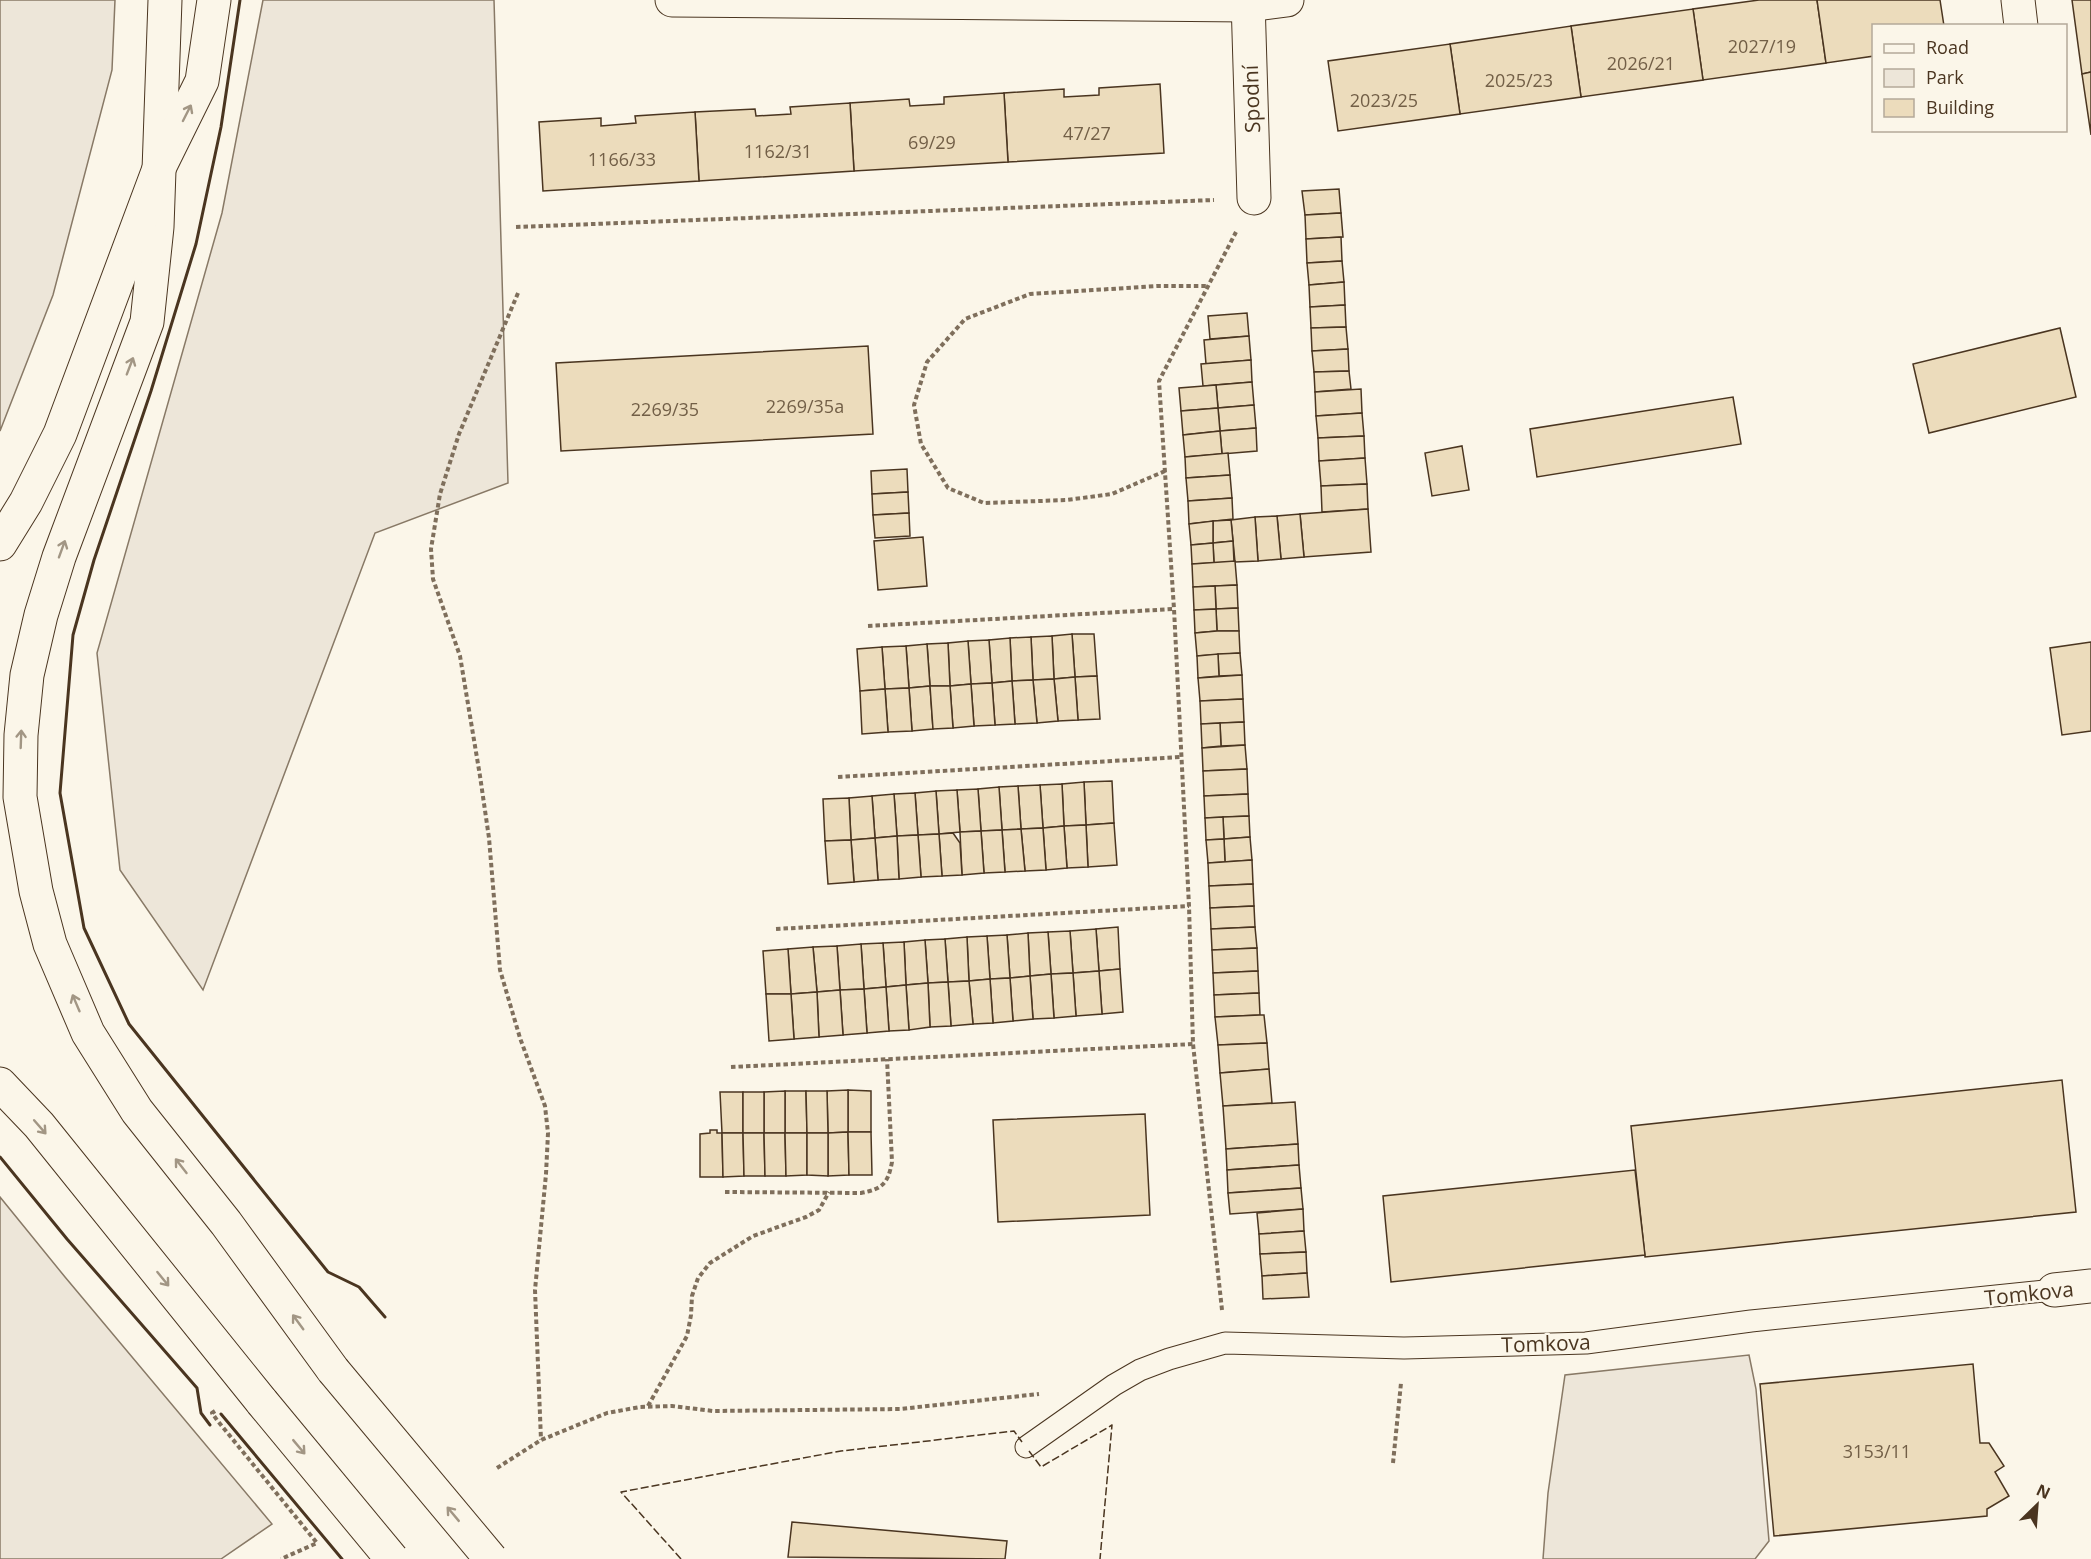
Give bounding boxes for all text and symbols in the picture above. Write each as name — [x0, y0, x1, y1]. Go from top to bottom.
legend — [1872, 24, 2067, 132]
house number: 2027/19 — [1728, 34, 1796, 58]
text: Road — [1926, 35, 1969, 59]
house number: 2026/21 — [1607, 51, 1675, 75]
street label: Spodní — [1236, 64, 1266, 133]
text: Park — [1926, 65, 1964, 89]
house number: 2025/23 — [1485, 68, 1553, 92]
house number: 2023/25 — [1350, 88, 1418, 112]
text: Building — [1926, 95, 1994, 119]
one-way arrow — [181, 105, 193, 123]
house number: 47/27 — [1063, 121, 1111, 145]
house number: 69/29 — [908, 130, 956, 154]
house number: 1162/31 — [744, 139, 812, 163]
house number: 1166/33 — [588, 147, 656, 171]
one-way arrow — [126, 357, 137, 376]
house number: 2269/35a — [766, 394, 844, 418]
house number: 2269/35 — [631, 397, 699, 421]
one-way arrow — [58, 540, 69, 559]
one-way arrow — [16, 729, 27, 749]
one-way arrow — [70, 995, 81, 1013]
one-way arrow — [33, 1119, 47, 1134]
one-way arrow — [175, 1159, 188, 1175]
one-way arrow — [156, 1270, 169, 1286]
street label: Tomkova — [1983, 1274, 2075, 1312]
one-way arrow — [292, 1315, 304, 1331]
street label: Tomkova — [1501, 1327, 1591, 1359]
one-way arrow — [293, 1439, 306, 1455]
house number: 3153/11 — [1843, 1439, 1911, 1463]
north arrow — [2007, 1475, 2067, 1535]
text: N — [2033, 1479, 2054, 1504]
one-way arrow — [447, 1506, 460, 1522]

